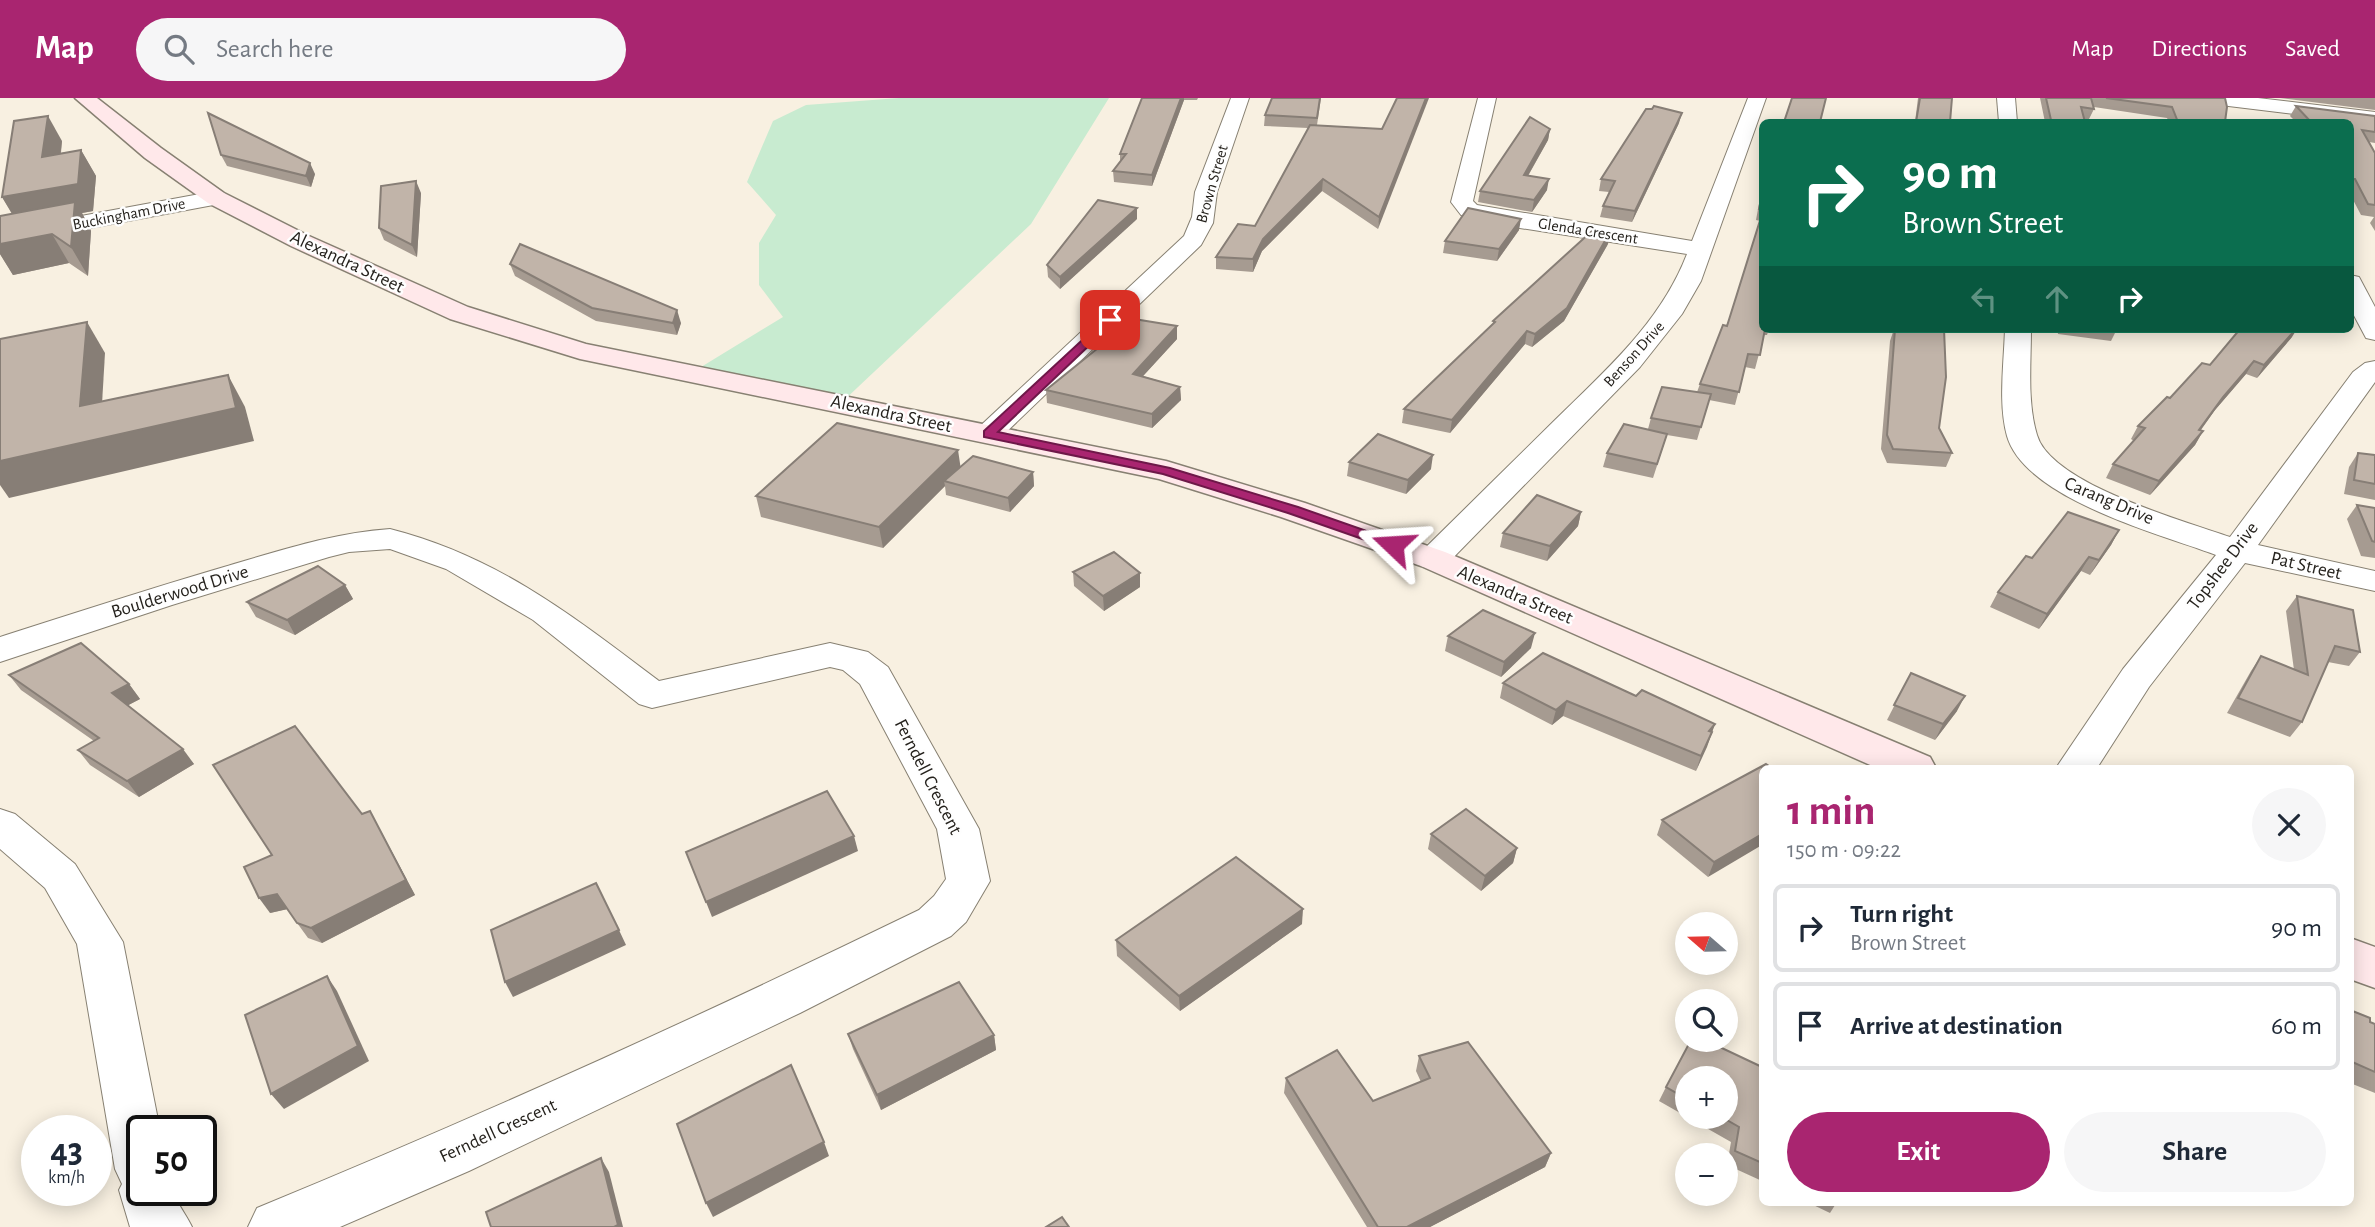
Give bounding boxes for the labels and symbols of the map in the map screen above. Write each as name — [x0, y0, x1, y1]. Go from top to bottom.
street label: Brown Street — [1193, 143, 1231, 225]
street label: Buckingham Drive — [71, 195, 187, 233]
street label: Glenda Crescent — [1537, 215, 1639, 247]
street label: Alexandra Street — [287, 227, 407, 297]
pin — [1080, 290, 1140, 350]
street label: Benson Drive — [1601, 318, 1667, 390]
street label: Alexandra Street — [829, 392, 953, 436]
street label: Carang Drive — [2062, 474, 2156, 528]
position arrow — [1356, 508, 1430, 582]
street label: Topshee Drive — [2184, 519, 2262, 613]
street label: Pat Street — [2269, 549, 2343, 583]
street label: Boulderwood Drive — [109, 562, 251, 622]
street label: Alexandra Street — [1455, 562, 1575, 628]
street label: Ferndell Crescent — [891, 716, 965, 838]
north arrow — [1675, 912, 1738, 975]
street label: Ferndell Crescent — [437, 1096, 559, 1166]
speed limit sign: 50 — [126, 1115, 217, 1206]

